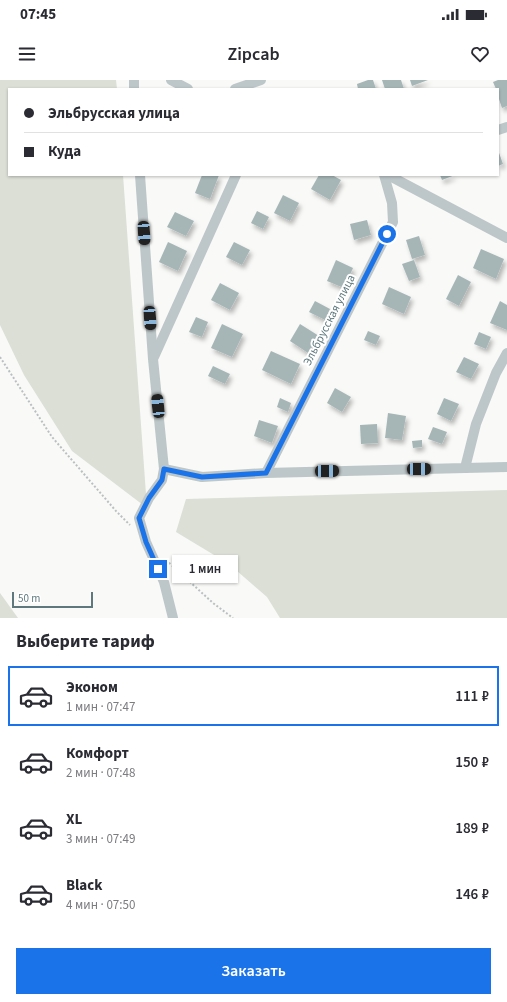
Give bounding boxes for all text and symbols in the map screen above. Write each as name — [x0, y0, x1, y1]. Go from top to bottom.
text: 07:45 — [20, 4, 56, 25]
text: Zipcab — [227, 42, 280, 67]
icon: menu — [16, 43, 38, 65]
icon: heart — [469, 43, 491, 65]
text: Эльбрусская улица — [48, 103, 180, 124]
text: Куда — [48, 141, 81, 162]
car — [137, 221, 151, 245]
route start — [378, 225, 396, 243]
street label: Эльбрусская улица — [299, 272, 360, 369]
car — [143, 306, 157, 330]
car — [151, 393, 165, 419]
car — [407, 463, 431, 475]
car — [315, 465, 339, 477]
callout: 1 мин — [172, 555, 238, 583]
route end — [149, 560, 167, 578]
text: 1 мин — [189, 560, 221, 578]
scale bar — [12, 590, 93, 609]
text: 50 m — [18, 591, 40, 606]
text: Выберите тариф — [16, 629, 155, 654]
text: Эконом — [66, 677, 118, 698]
icon: car — [18, 678, 54, 714]
text: 111 ₽ — [455, 686, 489, 707]
text: 1 мин · 07:47 — [66, 698, 135, 716]
text: Комфорт — [66, 743, 129, 764]
icon: car — [18, 744, 54, 780]
text: 150 ₽ — [455, 752, 489, 773]
text: 2 мин · 07:48 — [66, 764, 135, 782]
text: XL — [66, 809, 82, 830]
icon: car — [18, 810, 54, 846]
text: 189 ₽ — [455, 818, 489, 839]
text: 3 мин · 07:49 — [66, 830, 135, 848]
text: Black — [66, 875, 103, 896]
icon: car — [18, 876, 54, 912]
text: 146 ₽ — [455, 884, 489, 905]
text: 4 мин · 07:50 — [66, 896, 135, 914]
button: Заказать — [16, 948, 491, 994]

